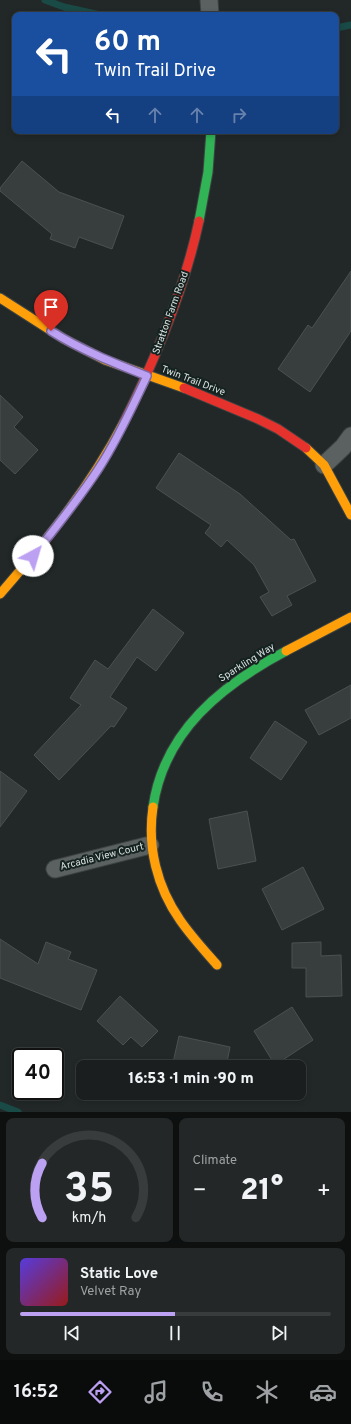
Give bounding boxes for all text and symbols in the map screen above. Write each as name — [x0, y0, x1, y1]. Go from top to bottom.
text: 60 m — [94, 25, 161, 61]
icon: left — [28, 28, 80, 80]
text: Twin Trail Drive — [94, 60, 216, 83]
icon: left — [102, 104, 124, 126]
icon: ahead — [144, 104, 166, 126]
icon: ahead — [186, 104, 208, 126]
icon: right — [228, 104, 250, 126]
street label: Stratton Farm Road — [150, 270, 192, 356]
pin — [34, 290, 68, 331]
icon: arrive — [40, 296, 62, 318]
street label: Twin Trail Drive — [159, 363, 227, 399]
position arrow — [12, 535, 54, 577]
street label: Sparkling Way — [217, 641, 277, 685]
street label: Arcadia View Court — [59, 840, 145, 874]
speed limit sign: 40 — [12, 1048, 64, 1100]
text: 16:53 · 1 min · 90 m — [128, 1070, 254, 1089]
text: Climate — [193, 1153, 237, 1169]
text: 35 — [64, 1164, 114, 1217]
text: 21° — [240, 1173, 283, 1210]
text: − — [193, 1178, 207, 1205]
text: + — [317, 1178, 331, 1205]
text: km/h — [72, 1209, 107, 1227]
text: Static Love — [80, 1265, 158, 1284]
text: Velvet Ray — [80, 1284, 141, 1300]
icon: previous — [61, 1322, 83, 1344]
icon: pause — [164, 1322, 186, 1344]
icon: next — [268, 1322, 290, 1344]
icon: directions — [86, 1378, 114, 1406]
icon: music — [142, 1378, 170, 1406]
icon: phone — [198, 1378, 226, 1406]
icon: climate — [253, 1378, 281, 1406]
icon: car — [309, 1378, 337, 1406]
text: 16:52 — [14, 1381, 59, 1404]

